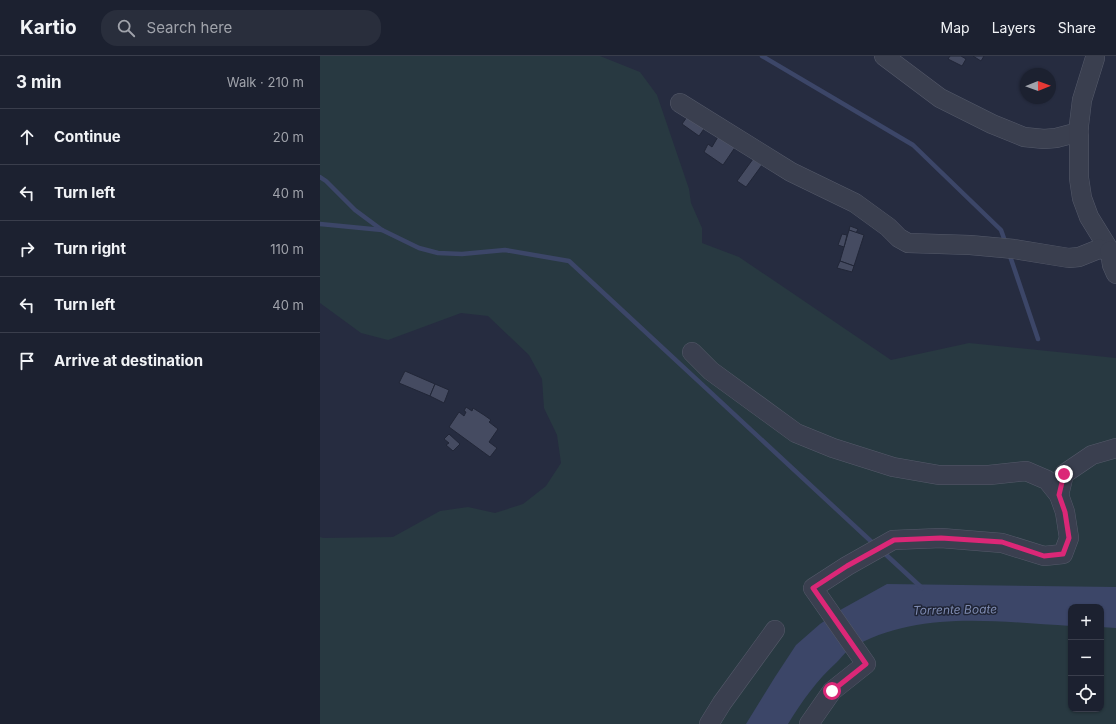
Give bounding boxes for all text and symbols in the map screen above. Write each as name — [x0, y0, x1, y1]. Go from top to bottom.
search box — [101, 10, 381, 46]
text: Kartio — [20, 16, 77, 39]
icon: search — [115, 17, 137, 39]
text: Search here — [147, 18, 232, 37]
text: Map — [941, 19, 970, 36]
text: Layers — [992, 19, 1036, 36]
text: Share — [1058, 19, 1096, 36]
north arrow — [1020, 68, 1056, 104]
text: 3 min — [16, 72, 62, 92]
text: Walk · 210 m — [227, 74, 304, 90]
icon: ahead — [16, 126, 38, 148]
text: Continue — [54, 127, 121, 146]
text: 20 m — [273, 129, 304, 145]
icon: left — [16, 182, 38, 204]
text: Turn left — [54, 183, 115, 202]
text: 40 m — [272, 185, 304, 201]
icon: right — [16, 238, 38, 260]
text: Turn right — [54, 239, 126, 258]
text: 110 m — [270, 241, 304, 257]
icon: left — [16, 294, 38, 316]
text: Turn left — [54, 295, 115, 314]
text: 40 m — [272, 297, 304, 313]
icon: arrive — [16, 350, 38, 372]
text: Arrive at destination — [54, 351, 203, 370]
route end — [1055, 465, 1073, 483]
water label: Torrente Boate — [913, 601, 997, 618]
map controls — [1068, 604, 1104, 712]
button: + — [1068, 604, 1104, 640]
button: − — [1068, 640, 1104, 676]
button: locate — [1068, 676, 1104, 712]
route start — [823, 682, 841, 700]

